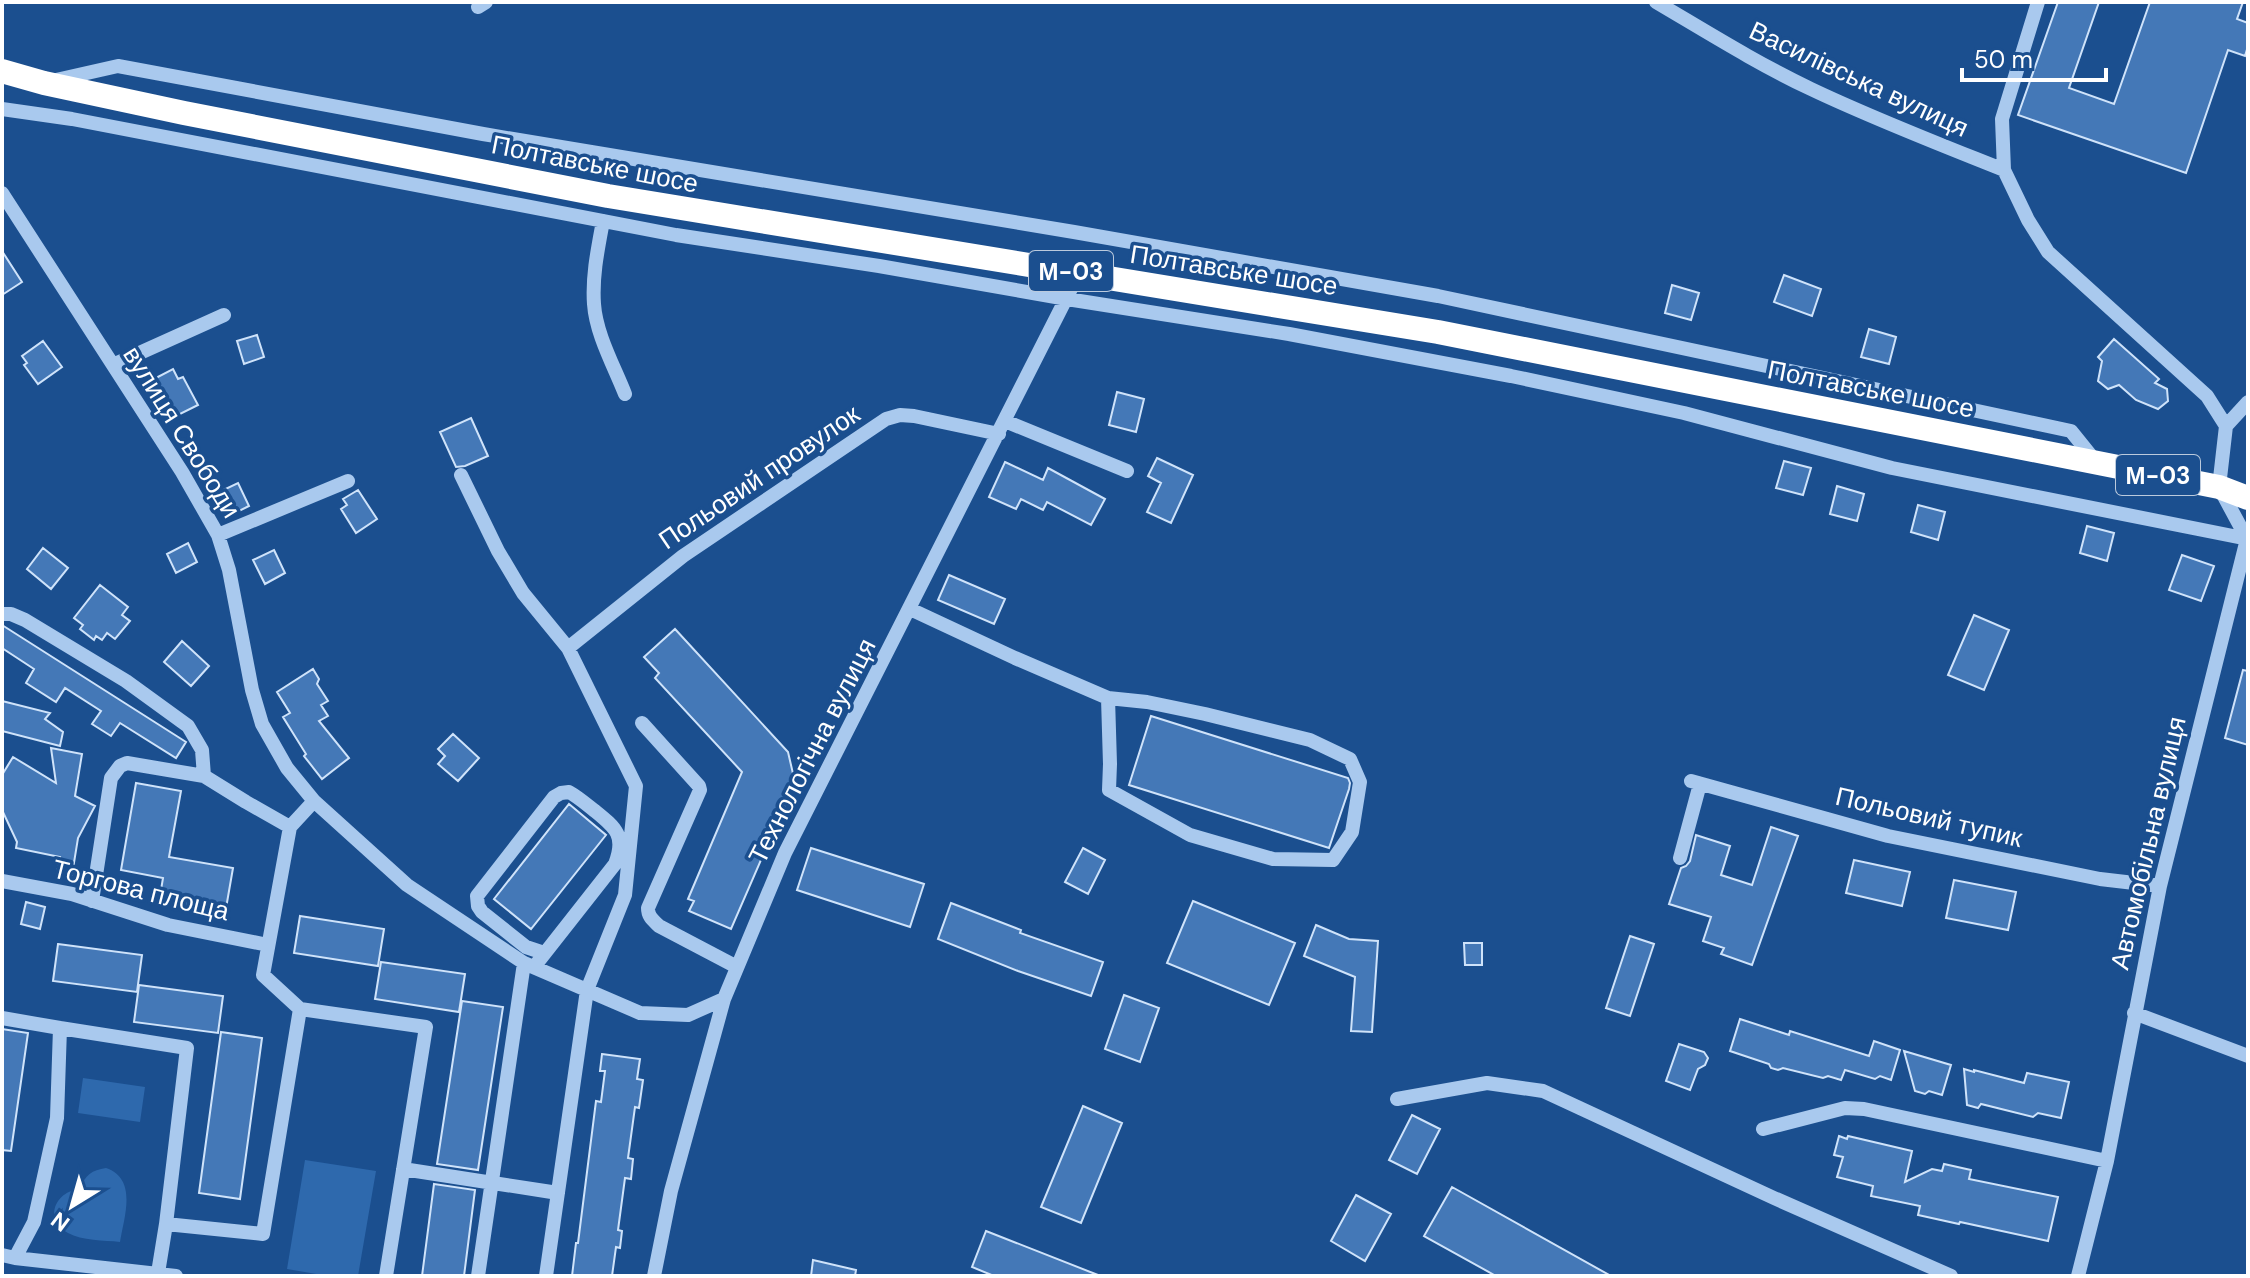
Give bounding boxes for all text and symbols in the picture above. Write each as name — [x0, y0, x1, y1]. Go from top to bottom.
street label: Василівська вулиця — [1744, 13, 1974, 145]
scale bar — [1962, 32, 2106, 82]
text: 50 m — [1974, 44, 2033, 75]
street label: Полтавське шосе — [489, 127, 701, 201]
street label: Полтавське шосе — [1128, 237, 1340, 303]
road number: М-03 — [1029, 251, 1113, 291]
street label: вулиця Свободи — [116, 340, 248, 524]
street label: Полтавське шосе — [1765, 352, 1977, 426]
street label: Польовий провулок — [652, 397, 867, 557]
road number: М-03 — [2116, 455, 2200, 495]
street label: Технологічна вулиця — [740, 633, 884, 869]
street label: Автомобільна вулиця — [2102, 713, 2194, 973]
street label: Польовий тупик — [1832, 779, 2026, 855]
street label: Торгова площа — [49, 852, 233, 929]
north arrow — [32, 1166, 112, 1246]
text: N — [45, 1205, 75, 1238]

